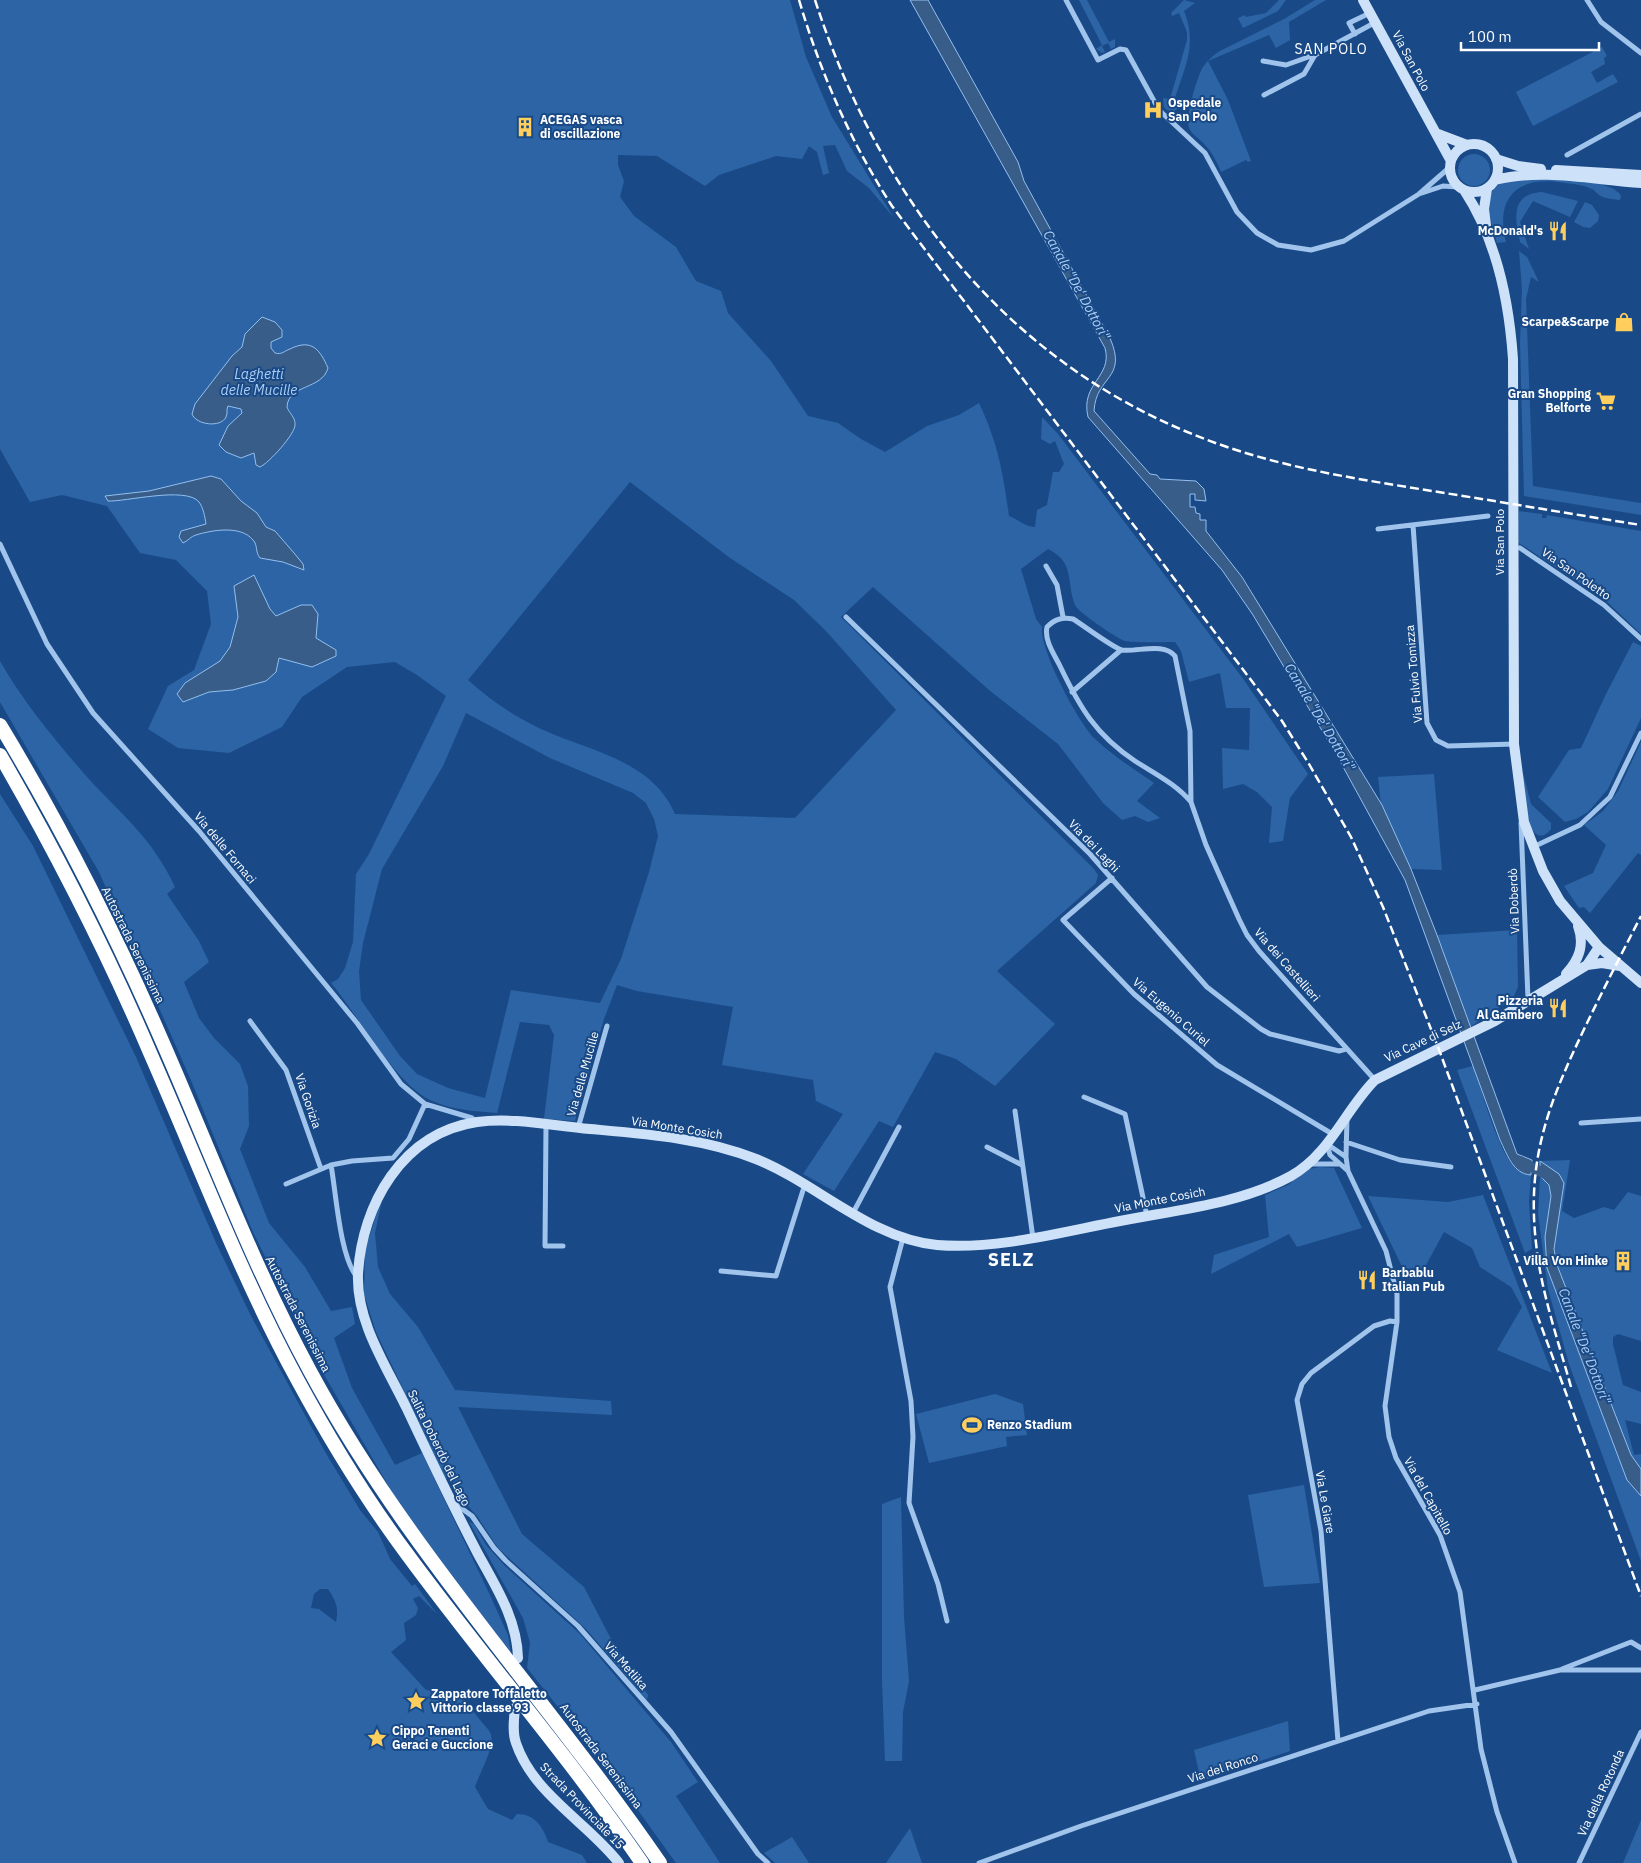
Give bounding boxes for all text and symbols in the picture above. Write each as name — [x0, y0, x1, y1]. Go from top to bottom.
scale bar — [1461, 20, 1598, 52]
text: 100 m — [1468, 27, 1512, 46]
street label: Via San Polo — [1389, 28, 1434, 94]
district label: SAN POLO — [1294, 40, 1368, 58]
place label: Ospedale San Polo — [1168, 95, 1221, 124]
hospital icon: Ospedale San Polo — [1142, 99, 1164, 121]
place label: ACEGAS vasca di oscillazione — [540, 112, 623, 141]
building icon: ACEGAS vasca di oscillazione — [514, 116, 536, 138]
restaurant icon: McDonald's — [1547, 220, 1569, 242]
place label: McDonald's — [1478, 223, 1543, 238]
water label: Canale "De' Dottori" — [1039, 227, 1115, 343]
shop icon: Scarpe&Scarpe — [1613, 311, 1635, 333]
place label: Scarpe&Scarpe — [1522, 314, 1609, 329]
water label: Laghetti delle Mucille — [221, 365, 297, 399]
place label: Gran Shopping Belforte — [1508, 386, 1591, 415]
supermarket icon: Gran Shopping Belforte — [1595, 390, 1617, 412]
street label: Via San Polo — [1492, 509, 1507, 575]
street label: Via San Poletto — [1539, 544, 1614, 603]
street label: Via Fulvio Tomizza — [1402, 624, 1425, 724]
water label: Canale "De' Dottori" — [1281, 660, 1359, 774]
street label: Via delle Fornaci — [191, 809, 260, 887]
street label: Via dei Laghi — [1066, 816, 1123, 875]
street label: Via Doberdò — [1505, 868, 1522, 934]
street label: Autostrada Serenissima — [99, 884, 169, 1006]
street label: Via dei Castellieri — [1251, 925, 1323, 1005]
street label: Via Eugenio Curiel — [1130, 974, 1213, 1049]
place label: Pizzeria Al Gambero — [1477, 993, 1543, 1022]
restaurant icon: Pizzeria Al Gambero — [1547, 997, 1569, 1019]
street label: Via Cave di Selz — [1382, 1016, 1464, 1065]
street label: Via delle Mucille — [563, 1029, 602, 1118]
street label: Via Gorizia — [292, 1071, 325, 1131]
street label: Via Monte Cosich — [630, 1113, 724, 1142]
street label: Via Monte Cosich — [1113, 1183, 1207, 1216]
district label: SELZ — [988, 1248, 1034, 1271]
building icon: Villa Von Hinke — [1612, 1250, 1634, 1272]
street label: Autostrada Serenissima — [263, 1253, 334, 1375]
place label: Villa Von Hinke — [1523, 1253, 1608, 1268]
place label: Barbablu Italian Pub — [1382, 1265, 1445, 1294]
restaurant icon: Barbablu Italian Pub — [1356, 1269, 1378, 1291]
water label: Canale "De' Dottori" — [1555, 1285, 1615, 1407]
street label: Salita Doberdò del Lago — [405, 1387, 474, 1509]
sports icon: Renzo Stadium — [961, 1414, 983, 1436]
place label: Renzo Stadium — [987, 1417, 1072, 1432]
street label: Via del Capitello — [1401, 1454, 1456, 1538]
street label: Via Le Giare — [1313, 1469, 1338, 1535]
street label: Via Metlika — [601, 1638, 652, 1693]
place label: Zappatore Toffaletto Vittorio classe 93 — [431, 1686, 547, 1715]
place icon: Zappatore Toffaletto Vittorio classe 93 — [405, 1690, 427, 1712]
street label: Autostrada Serenissima — [557, 1700, 646, 1812]
place label: Cippo Tenenti Geraci e Guccione — [392, 1723, 493, 1752]
place icon: Cippo Tenenti Geraci e Guccione — [366, 1727, 388, 1749]
street label: Via della Rotonda — [1574, 1746, 1627, 1839]
street label: Via del Ronco — [1186, 1749, 1260, 1786]
street label: Strada Provinciale 15 — [537, 1759, 628, 1852]

